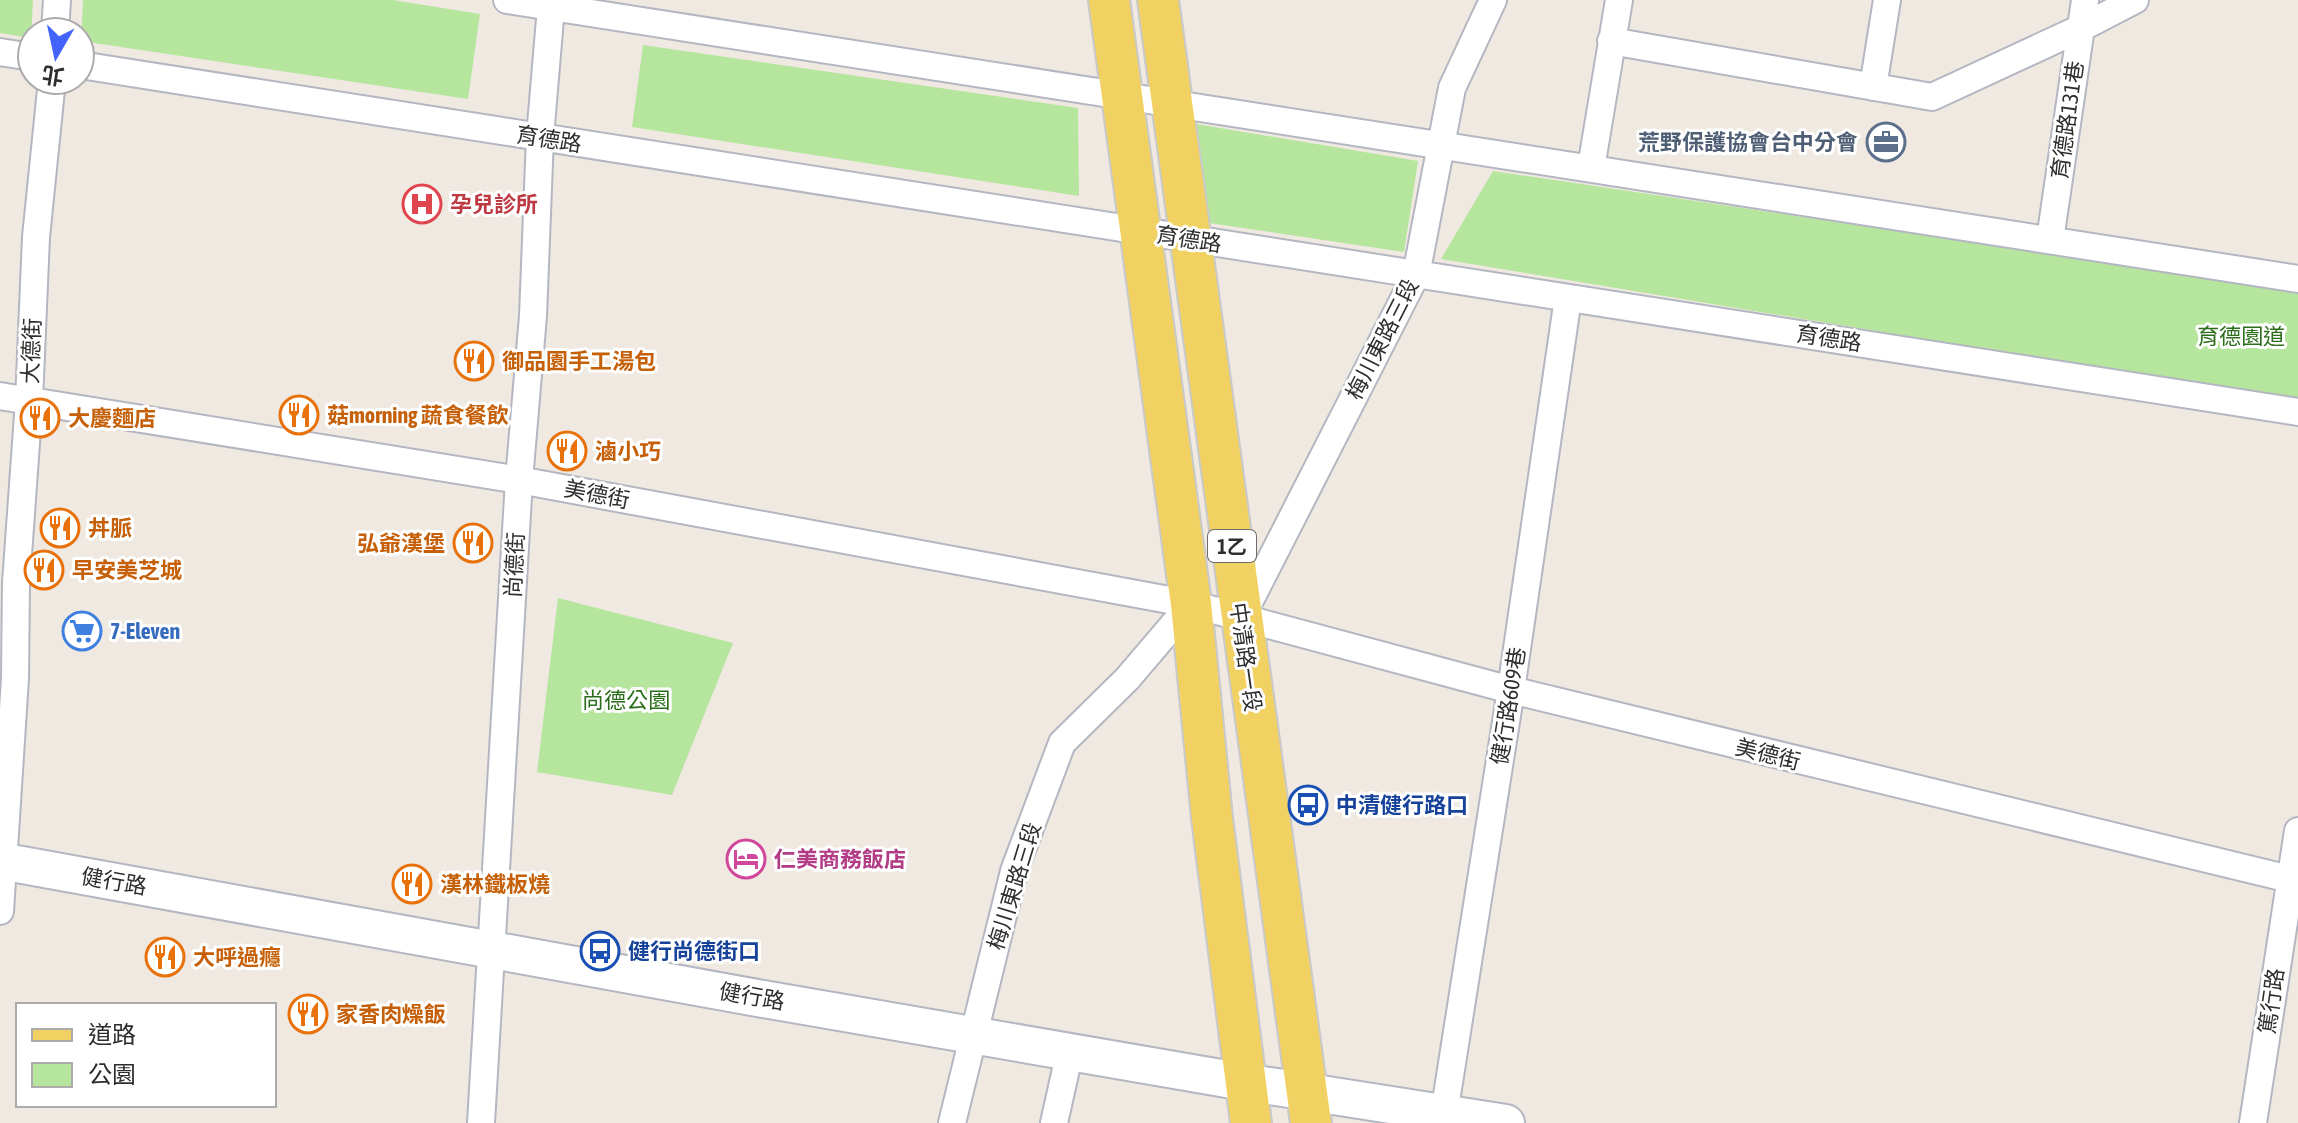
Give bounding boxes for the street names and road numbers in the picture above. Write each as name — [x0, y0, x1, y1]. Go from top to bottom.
street label: 育德路131巷 — [2046, 59, 2088, 181]
street label: 育德路 — [514, 121, 584, 157]
street label: 育德路 — [1154, 221, 1224, 257]
street label: 梅川東路三段 — [1340, 274, 1424, 404]
street label: 大德街 — [17, 318, 45, 384]
street label: 育德路 — [1794, 320, 1864, 356]
street label: 美德街 — [562, 475, 632, 513]
road number: 1乙 — [1208, 530, 1256, 562]
street label: 尚德街 — [499, 531, 529, 599]
street label: 中清路一段 — [1225, 601, 1267, 713]
street label: 健行路609巷 — [1486, 645, 1530, 767]
street label: 美德街 — [1733, 733, 1803, 775]
street label: 梅川東路三段 — [982, 819, 1046, 953]
street label: 健行路 — [79, 862, 149, 900]
street label: 篤行路 — [2254, 967, 2288, 1035]
street label: 健行路 — [717, 977, 787, 1015]

